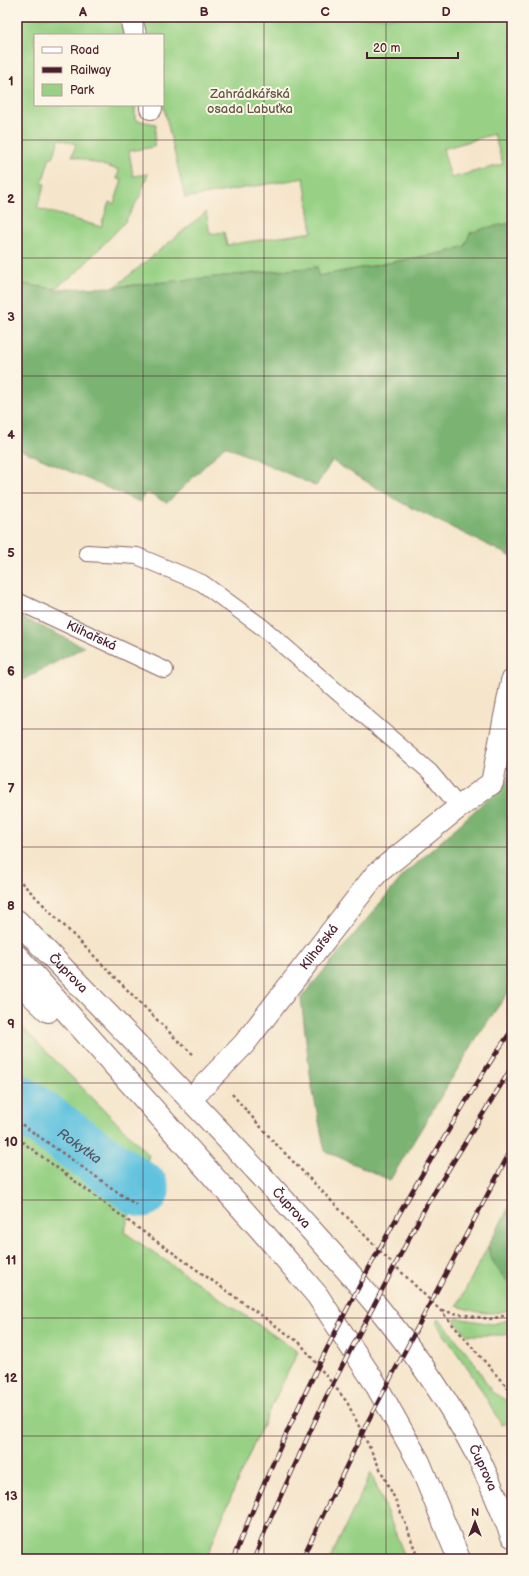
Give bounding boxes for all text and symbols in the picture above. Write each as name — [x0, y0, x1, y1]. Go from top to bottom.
text: A — [78, 4, 87, 20]
text: B — [199, 4, 209, 20]
text: C — [320, 4, 330, 20]
text: D — [441, 4, 451, 20]
legend — [34, 34, 164, 106]
scale bar — [367, 34, 458, 60]
text: 20 m — [373, 41, 400, 56]
text: Road — [70, 43, 99, 58]
text: Railway — [70, 63, 112, 78]
text: 1 — [8, 73, 14, 89]
text: Park — [70, 83, 94, 98]
park label: Zahrádkářská osada Labuťka — [207, 86, 293, 117]
text: 2 — [7, 191, 15, 207]
text: 3 — [7, 309, 15, 325]
text: 4 — [7, 427, 15, 443]
text: 5 — [7, 545, 15, 561]
street label: Klihařská — [64, 617, 119, 654]
text: 6 — [7, 663, 15, 679]
text: 7 — [7, 781, 15, 797]
text: 8 — [7, 898, 15, 914]
street label: Klihařská — [297, 921, 342, 973]
street label: Čuprova — [45, 949, 91, 996]
text: 9 — [7, 1016, 15, 1032]
water label: Rokytka — [54, 1124, 105, 1167]
text: 10 — [4, 1134, 18, 1150]
street label: Čuprova — [269, 1184, 314, 1232]
text: 11 — [6, 1252, 16, 1268]
text: 12 — [4, 1370, 18, 1386]
street label: Čuprova — [465, 1441, 500, 1493]
text: 13 — [4, 1488, 18, 1504]
north arrow — [455, 1502, 495, 1542]
text: N — [471, 1506, 479, 1519]

